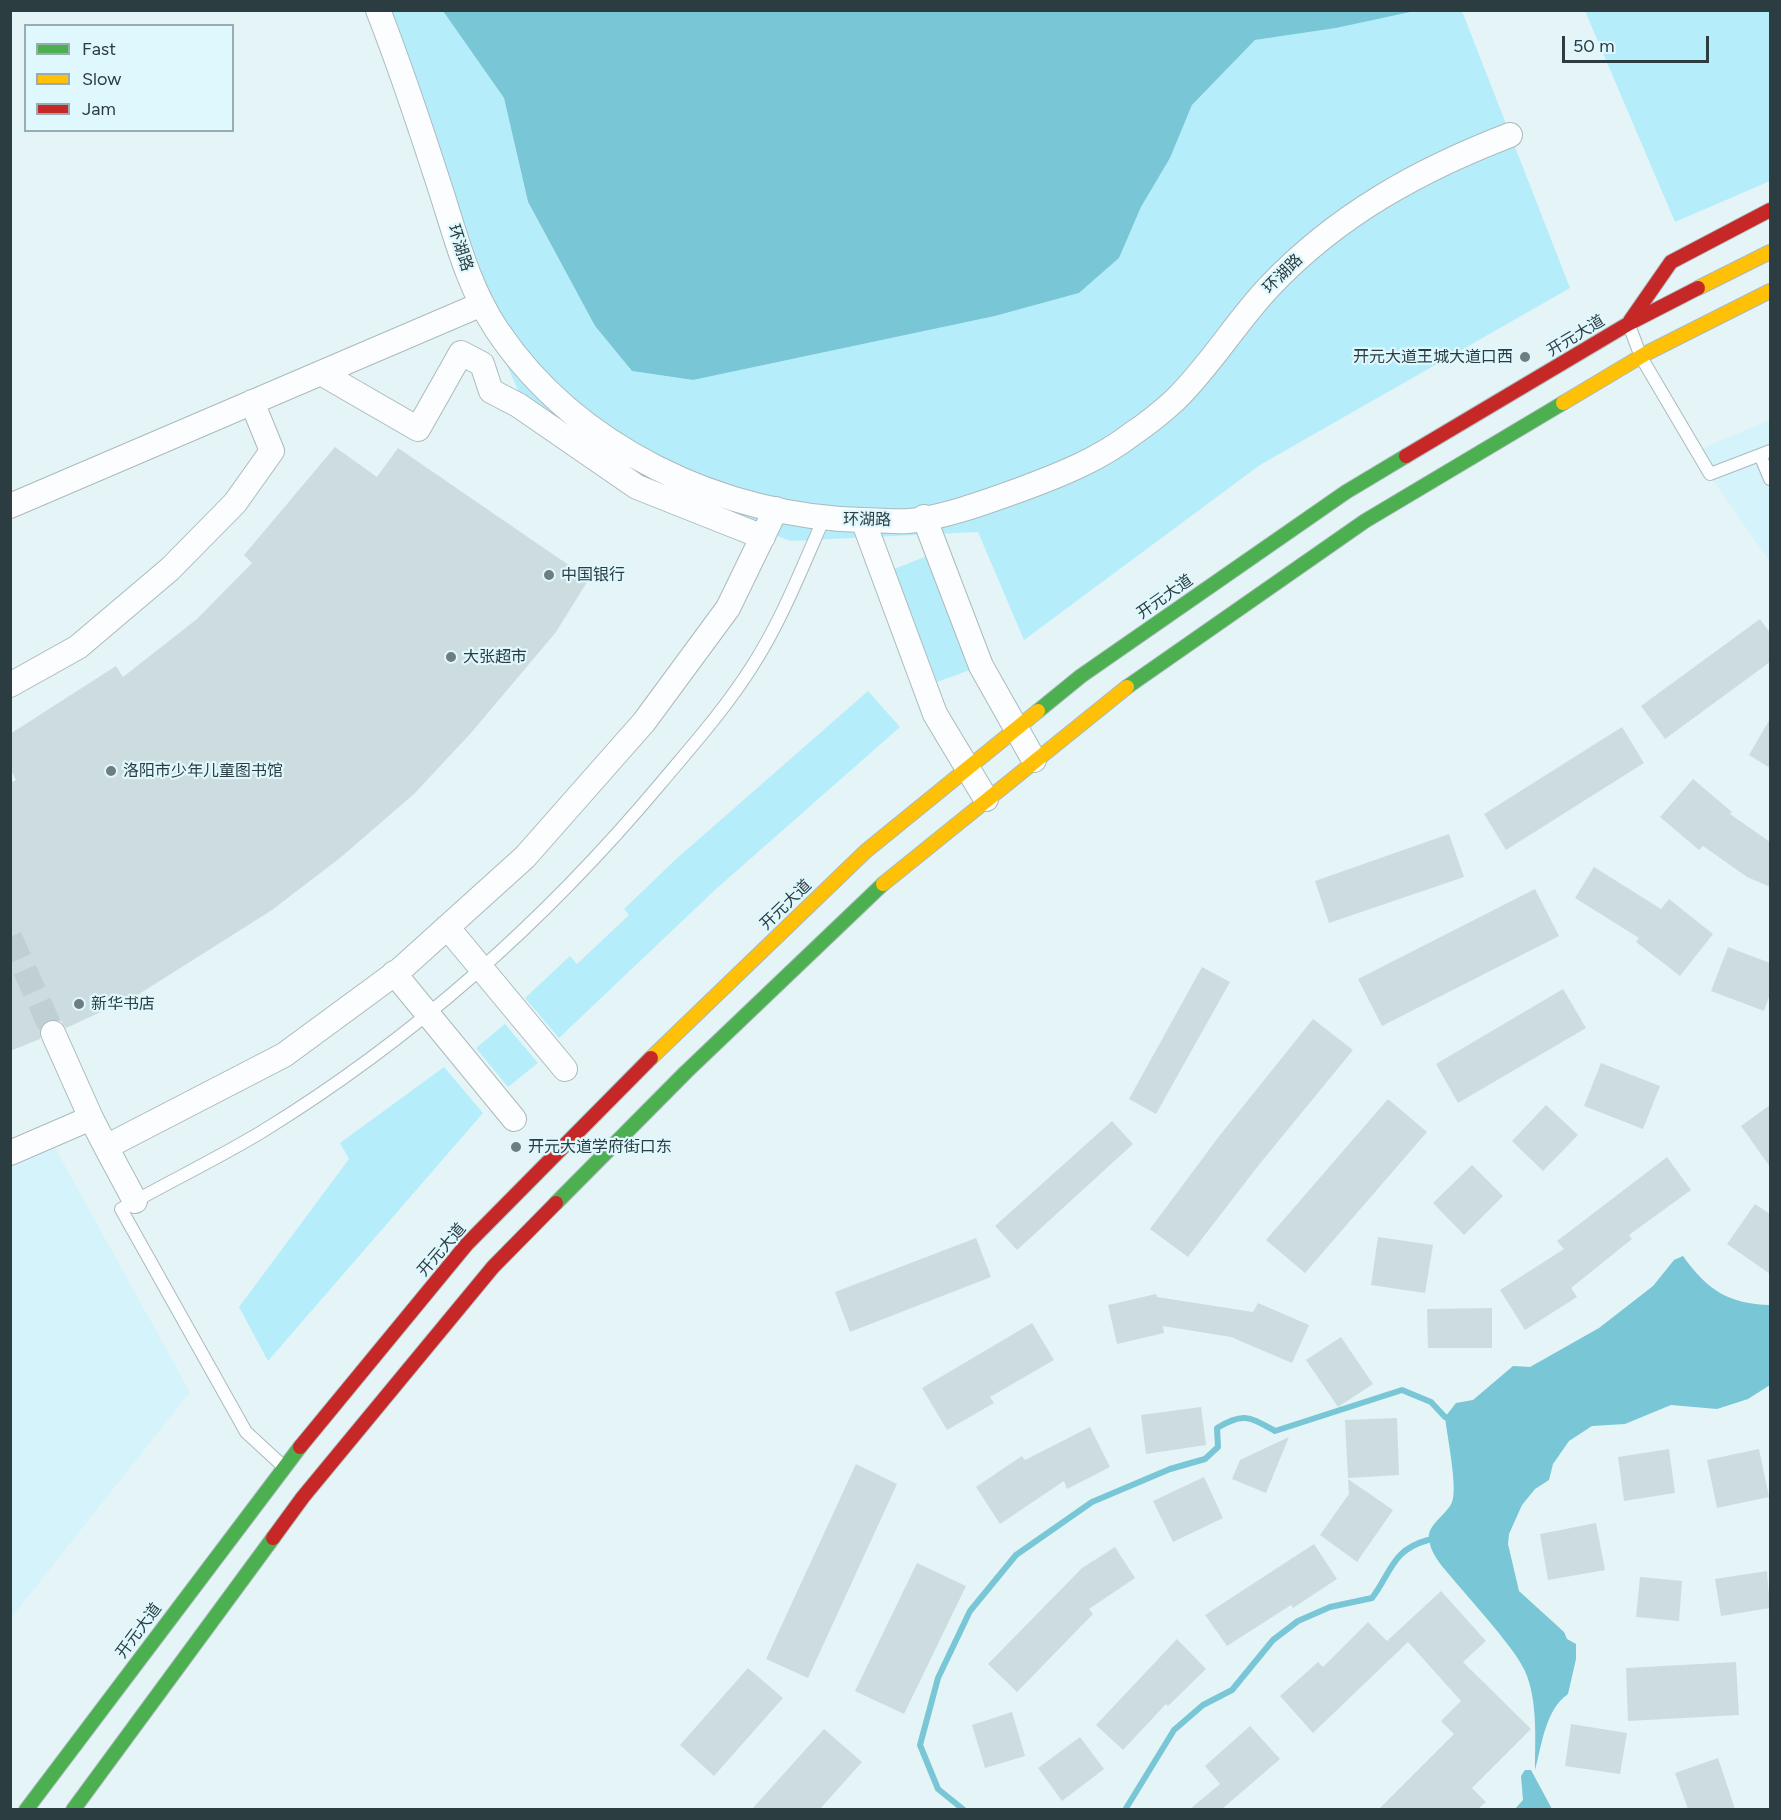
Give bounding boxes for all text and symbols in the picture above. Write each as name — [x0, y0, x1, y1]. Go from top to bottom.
legend — [24, 24, 234, 132]
scale bar — [1565, 24, 1712, 62]
text: 50 m — [1573, 35, 1615, 57]
text: Fast — [82, 38, 116, 60]
text: Slow — [82, 68, 121, 90]
text: Jam — [82, 98, 116, 120]
street label: 环湖路 — [443, 222, 477, 274]
street label: 环湖路 — [1259, 250, 1307, 298]
street label: 开元大道 — [1544, 311, 1608, 361]
place label: 开元大道王城大道口西 — [1353, 347, 1513, 367]
marker: 开元大道王城大道口西 — [1518, 350, 1532, 364]
street label: 环湖路 — [843, 510, 891, 530]
place label: 中国银行 — [561, 565, 625, 585]
marker: 中国银行 — [542, 568, 556, 582]
street label: 开元大道 — [1133, 571, 1197, 623]
place label: 大张超市 — [463, 647, 527, 667]
marker: 大张超市 — [444, 650, 458, 664]
place label: 洛阳市少年儿童图书馆 — [123, 761, 283, 781]
marker: 洛阳市少年儿童图书馆 — [104, 764, 118, 778]
street label: 开元大道 — [756, 876, 816, 934]
place label: 新华书店 — [91, 994, 155, 1014]
marker: 新华书店 — [72, 997, 86, 1011]
place label: 开元大道学府街口东 — [528, 1137, 672, 1157]
marker: 开元大道学府街口东 — [509, 1140, 523, 1154]
street label: 开元大道 — [414, 1220, 470, 1280]
street label: 开元大道 — [112, 1600, 166, 1662]

